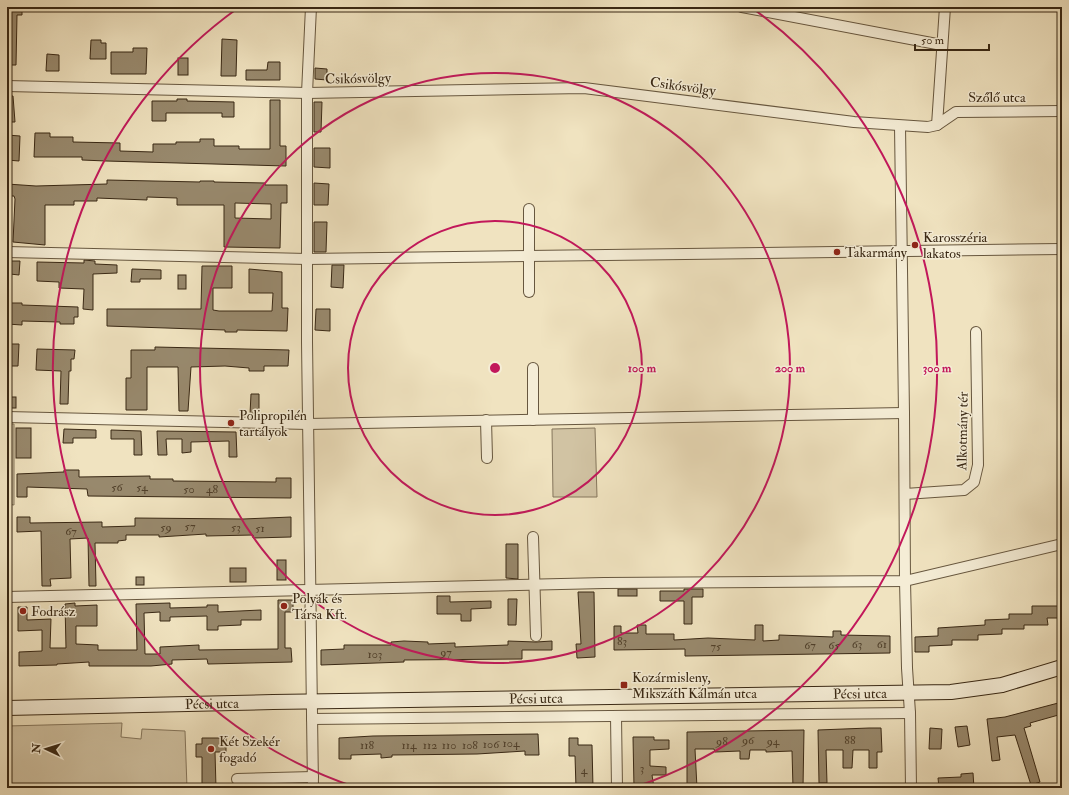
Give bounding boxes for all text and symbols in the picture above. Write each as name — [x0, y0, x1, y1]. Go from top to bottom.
scale bar — [915, 26, 989, 52]
text: 50 m — [921, 33, 945, 48]
street label: Csikósvölgy — [325, 69, 392, 89]
street label: Csikósvölgy — [649, 73, 718, 101]
street label: Szőlő utca — [968, 89, 1026, 106]
place label: Karosszéria lakatos — [923, 229, 988, 262]
marker: Karosszéria lakatos — [910, 240, 920, 250]
place label: Takarmány — [845, 244, 908, 262]
marker: Takarmány — [832, 247, 842, 257]
centre of rings — [488, 361, 502, 375]
text: 100 m — [628, 361, 657, 376]
text: 200 m — [775, 361, 806, 376]
text: 300 m — [923, 361, 952, 376]
street label: Alkotmány tér — [953, 391, 973, 471]
place label: Polipropilén tartályok — [239, 407, 307, 441]
marker: Polipropilén tartályok — [226, 418, 236, 428]
house number: 56 — [111, 480, 124, 495]
house number: 54 — [136, 480, 148, 495]
house number: 50 — [183, 482, 195, 497]
house number: 48 — [206, 482, 218, 497]
house number: 57 — [185, 519, 196, 534]
house number: 59 — [160, 520, 172, 535]
house number: 53 — [231, 520, 241, 535]
house number: 51 — [255, 521, 265, 536]
house number: 67 — [65, 524, 77, 539]
place label: Polyák és Társa Kft. — [292, 590, 347, 623]
marker: Polyák és Társa Kft. — [279, 601, 289, 611]
place label: Fodrász — [31, 603, 76, 620]
marker: Fodrász — [18, 606, 28, 616]
house number: 83 — [617, 634, 627, 649]
house number: 63 — [852, 637, 862, 652]
house number: 61 — [877, 637, 887, 652]
house number: 67 — [804, 638, 816, 653]
house number: 65 — [828, 638, 840, 653]
house number: 75 — [711, 639, 722, 654]
house number: 97 — [439, 645, 452, 660]
house number: 103 — [368, 647, 382, 662]
place label: Kozármisleny, Mikszáth Kálmán utca — [632, 669, 757, 702]
marker: Kozármisleny, Mikszáth Kálmán utca — [619, 680, 629, 690]
street label: Pécsi utca — [833, 685, 887, 703]
street label: Pécsi utca — [509, 690, 563, 708]
street label: Pécsi utca — [185, 695, 239, 713]
north arrow — [26, 729, 66, 769]
place label: Két Szekér fogadó — [219, 733, 281, 766]
house number: 96 — [741, 733, 755, 748]
house number: 88 — [844, 733, 856, 748]
house number: 98 — [715, 734, 728, 749]
house number: 94 — [766, 734, 780, 749]
house number: 104 — [503, 736, 520, 751]
house number: 106 — [483, 737, 500, 752]
house number: 118 — [360, 738, 374, 753]
house number: 114 — [401, 738, 417, 753]
house number: 112 — [423, 738, 437, 753]
house number: 110 — [442, 738, 456, 753]
house number: 108 — [462, 738, 478, 753]
text: N — [30, 742, 43, 755]
marker: Két Szekér fogadó — [206, 744, 216, 754]
house number: 3 — [640, 761, 644, 776]
house number: 4 — [581, 763, 588, 778]

